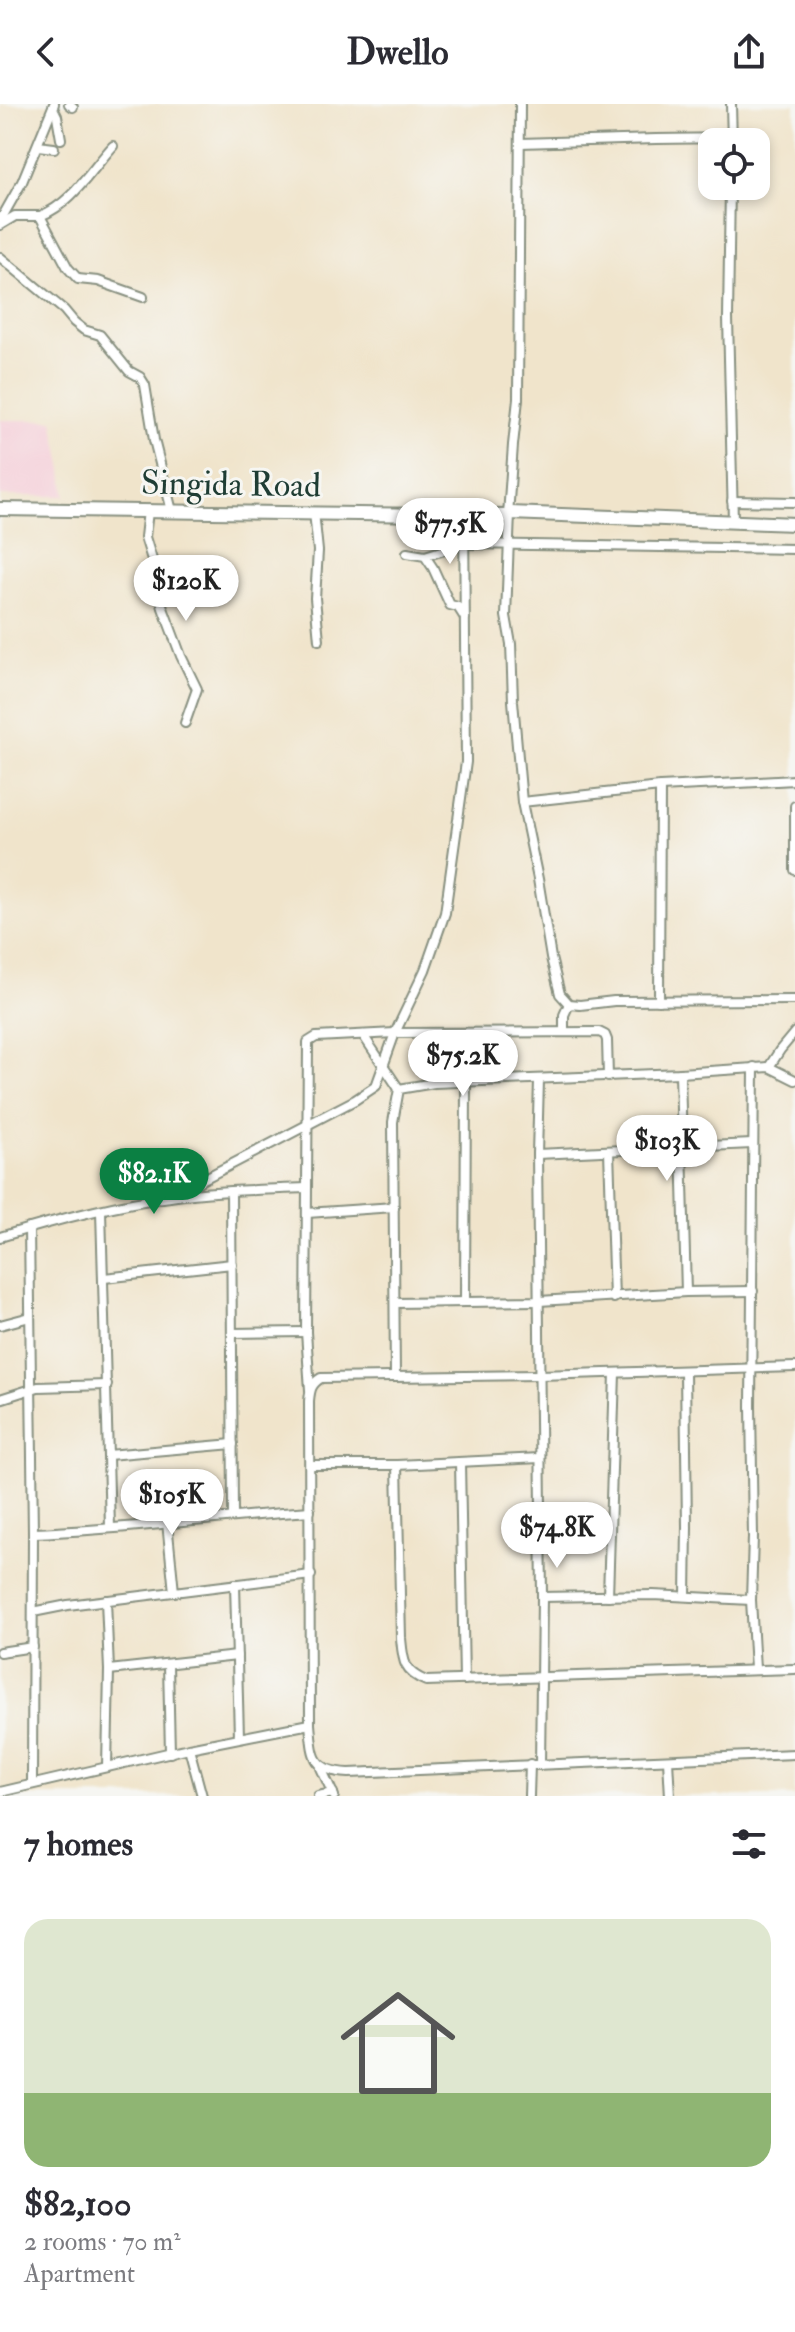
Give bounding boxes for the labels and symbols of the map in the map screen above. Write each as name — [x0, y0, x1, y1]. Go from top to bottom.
street label: Singida Road — [141, 461, 322, 508]
pin: $77.5K — [385, 498, 515, 566]
pin: $120K — [130, 555, 242, 623]
pin: $75.2K — [398, 1030, 528, 1098]
pin: $103K — [611, 1115, 723, 1183]
pin: $82.1K — [89, 1148, 219, 1216]
pin: $105K — [116, 1469, 228, 1537]
pin: $74.8K — [492, 1502, 622, 1570]

